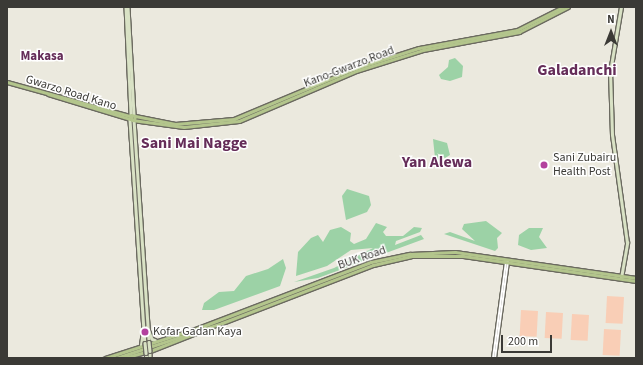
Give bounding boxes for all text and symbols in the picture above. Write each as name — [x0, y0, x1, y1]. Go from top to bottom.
north arrow — [591, 12, 631, 52]
text: N — [607, 12, 615, 27]
street label: Kano-Gwarzo Road — [302, 43, 396, 91]
district label: Makasa — [20, 48, 64, 64]
district label: Galadanchi — [537, 60, 617, 80]
street label: Gwarzo Road Kano — [24, 72, 118, 114]
district label: Sani Mai Nagge — [141, 133, 247, 153]
place label: Sani Zubairu Health Post — [553, 151, 616, 179]
district label: Yan Alewa — [402, 152, 472, 172]
marker: Sani Zubairu Health Post — [538, 159, 550, 171]
street label: BUK Road — [336, 243, 388, 273]
place label: Kofar Gadan Kaya — [153, 325, 242, 339]
marker: Kofar Gadan Kaya — [140, 327, 150, 337]
scale bar — [503, 327, 554, 353]
text: 200 m — [508, 333, 538, 350]

